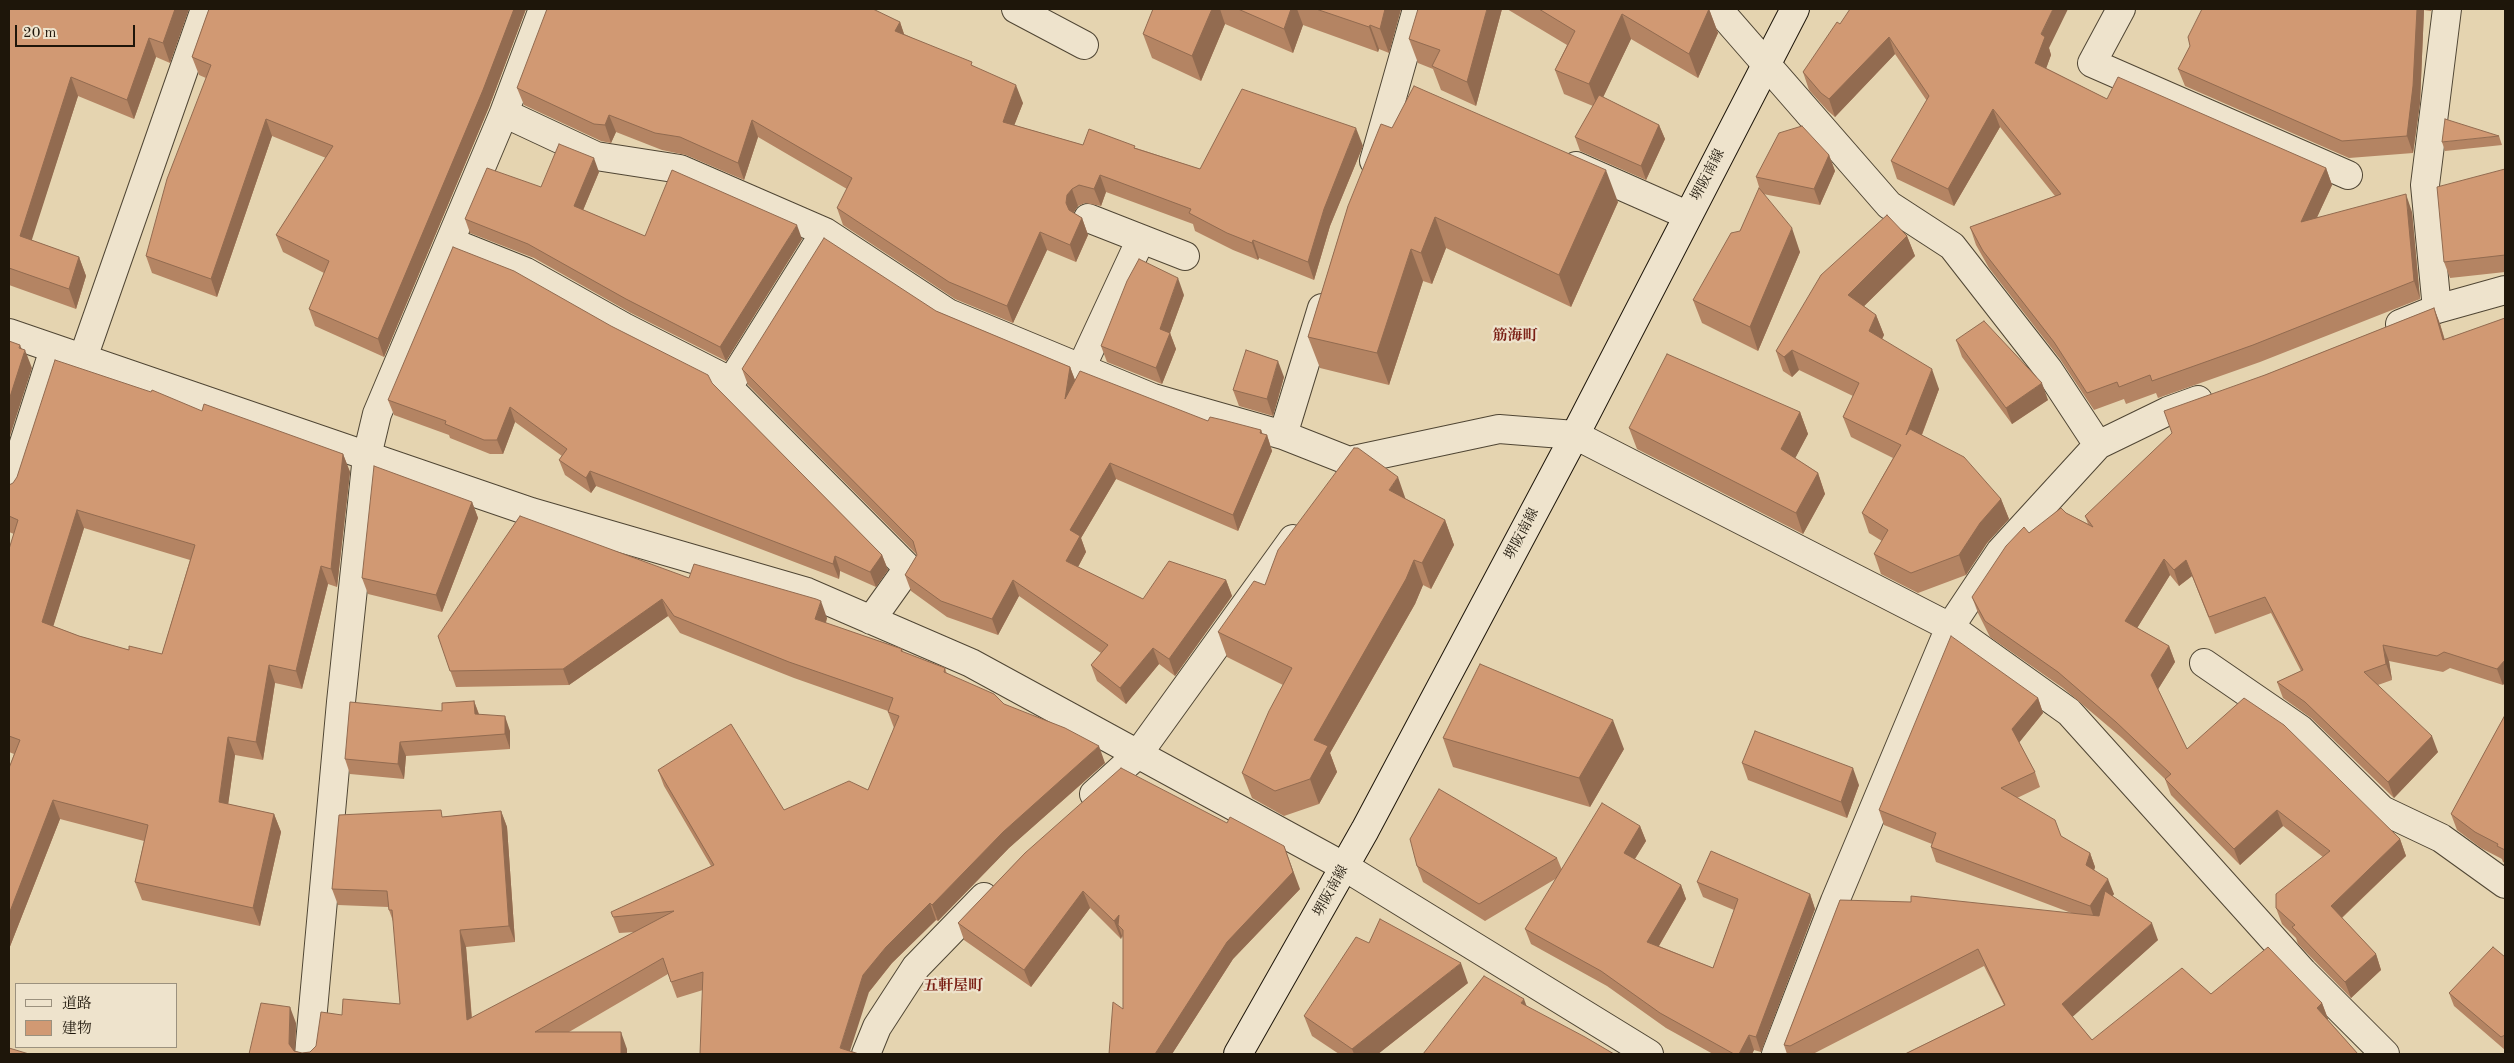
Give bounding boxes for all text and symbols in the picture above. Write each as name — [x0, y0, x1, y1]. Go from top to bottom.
scale bar — [18, 15, 138, 47]
text: 20 m — [23, 26, 57, 41]
street label: 堺阪南線 — [1688, 146, 1728, 204]
district label: 筋海町 — [1493, 327, 1537, 345]
street label: 堺阪南線 — [1501, 505, 1543, 563]
street label: 堺阪南線 — [1310, 862, 1352, 920]
district label: 五軒屋町 — [923, 977, 983, 995]
legend — [15, 983, 178, 1048]
text: 道路 — [62, 997, 92, 1012]
text: 建物 — [62, 1022, 92, 1037]

